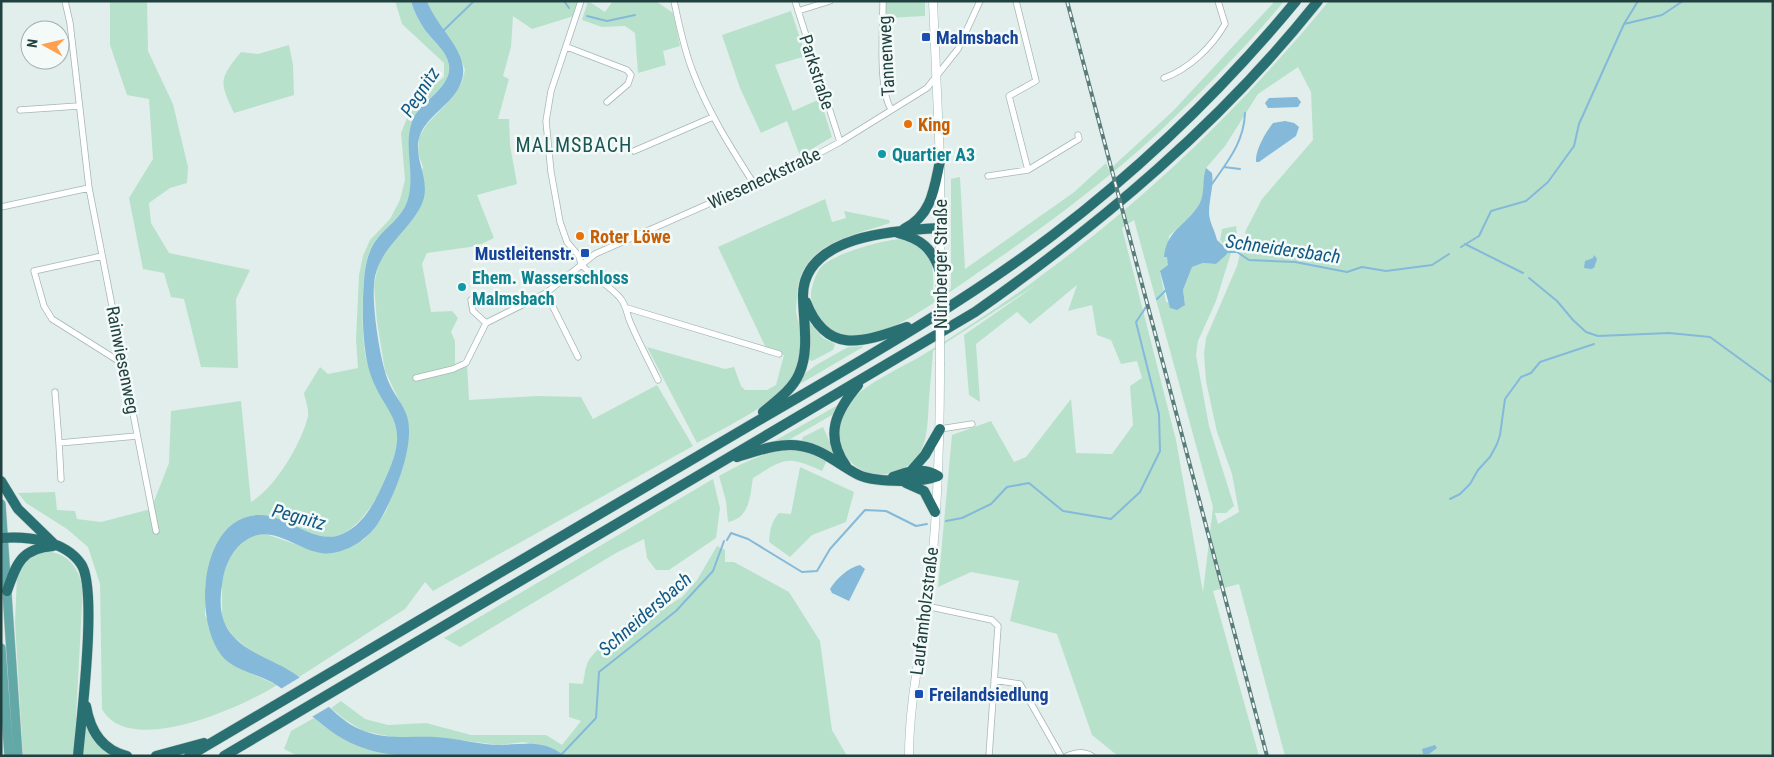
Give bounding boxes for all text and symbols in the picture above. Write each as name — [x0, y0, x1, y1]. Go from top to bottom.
street label: Tannenweg — [873, 15, 899, 97]
north arrow — [20, 20, 70, 70]
place label: Malmsbach — [936, 27, 1019, 48]
marker: Malmsbach — [920, 31, 932, 43]
street label: Parkstraße — [795, 32, 839, 112]
text: N — [24, 38, 41, 49]
water label: Pegnitz — [396, 63, 444, 121]
place label: King — [918, 114, 950, 135]
marker: King — [902, 118, 914, 130]
district label: MALMSBACH — [516, 133, 632, 157]
street label: Wieseneckstraße — [704, 143, 824, 213]
place label: Quartier A3 — [892, 144, 975, 165]
marker: Quartier A3 — [876, 148, 888, 160]
street label: Nürnberger Straße — [930, 199, 951, 329]
place label: Roter Löwe — [590, 226, 671, 247]
marker: Roter Löwe — [574, 230, 586, 242]
water label: Schneidersbach — [1224, 230, 1342, 268]
place label: Mustleitenstr. — [475, 243, 575, 264]
marker: Mustleitenstr. — [579, 247, 591, 259]
place label: Ehem. Wasserschloss Malmsbach — [472, 267, 629, 309]
marker: Ehem. Wasserschloss Malmsbach — [456, 281, 468, 293]
street label: Rainwiesenweg — [102, 304, 144, 416]
water label: Pegnitz — [270, 499, 328, 535]
street label: Laufamholzstraße — [906, 546, 942, 676]
water label: Schneidersbach — [594, 567, 696, 661]
place label: Freilandsiedlung — [929, 684, 1049, 705]
marker: Freilandsiedlung — [913, 688, 925, 700]

